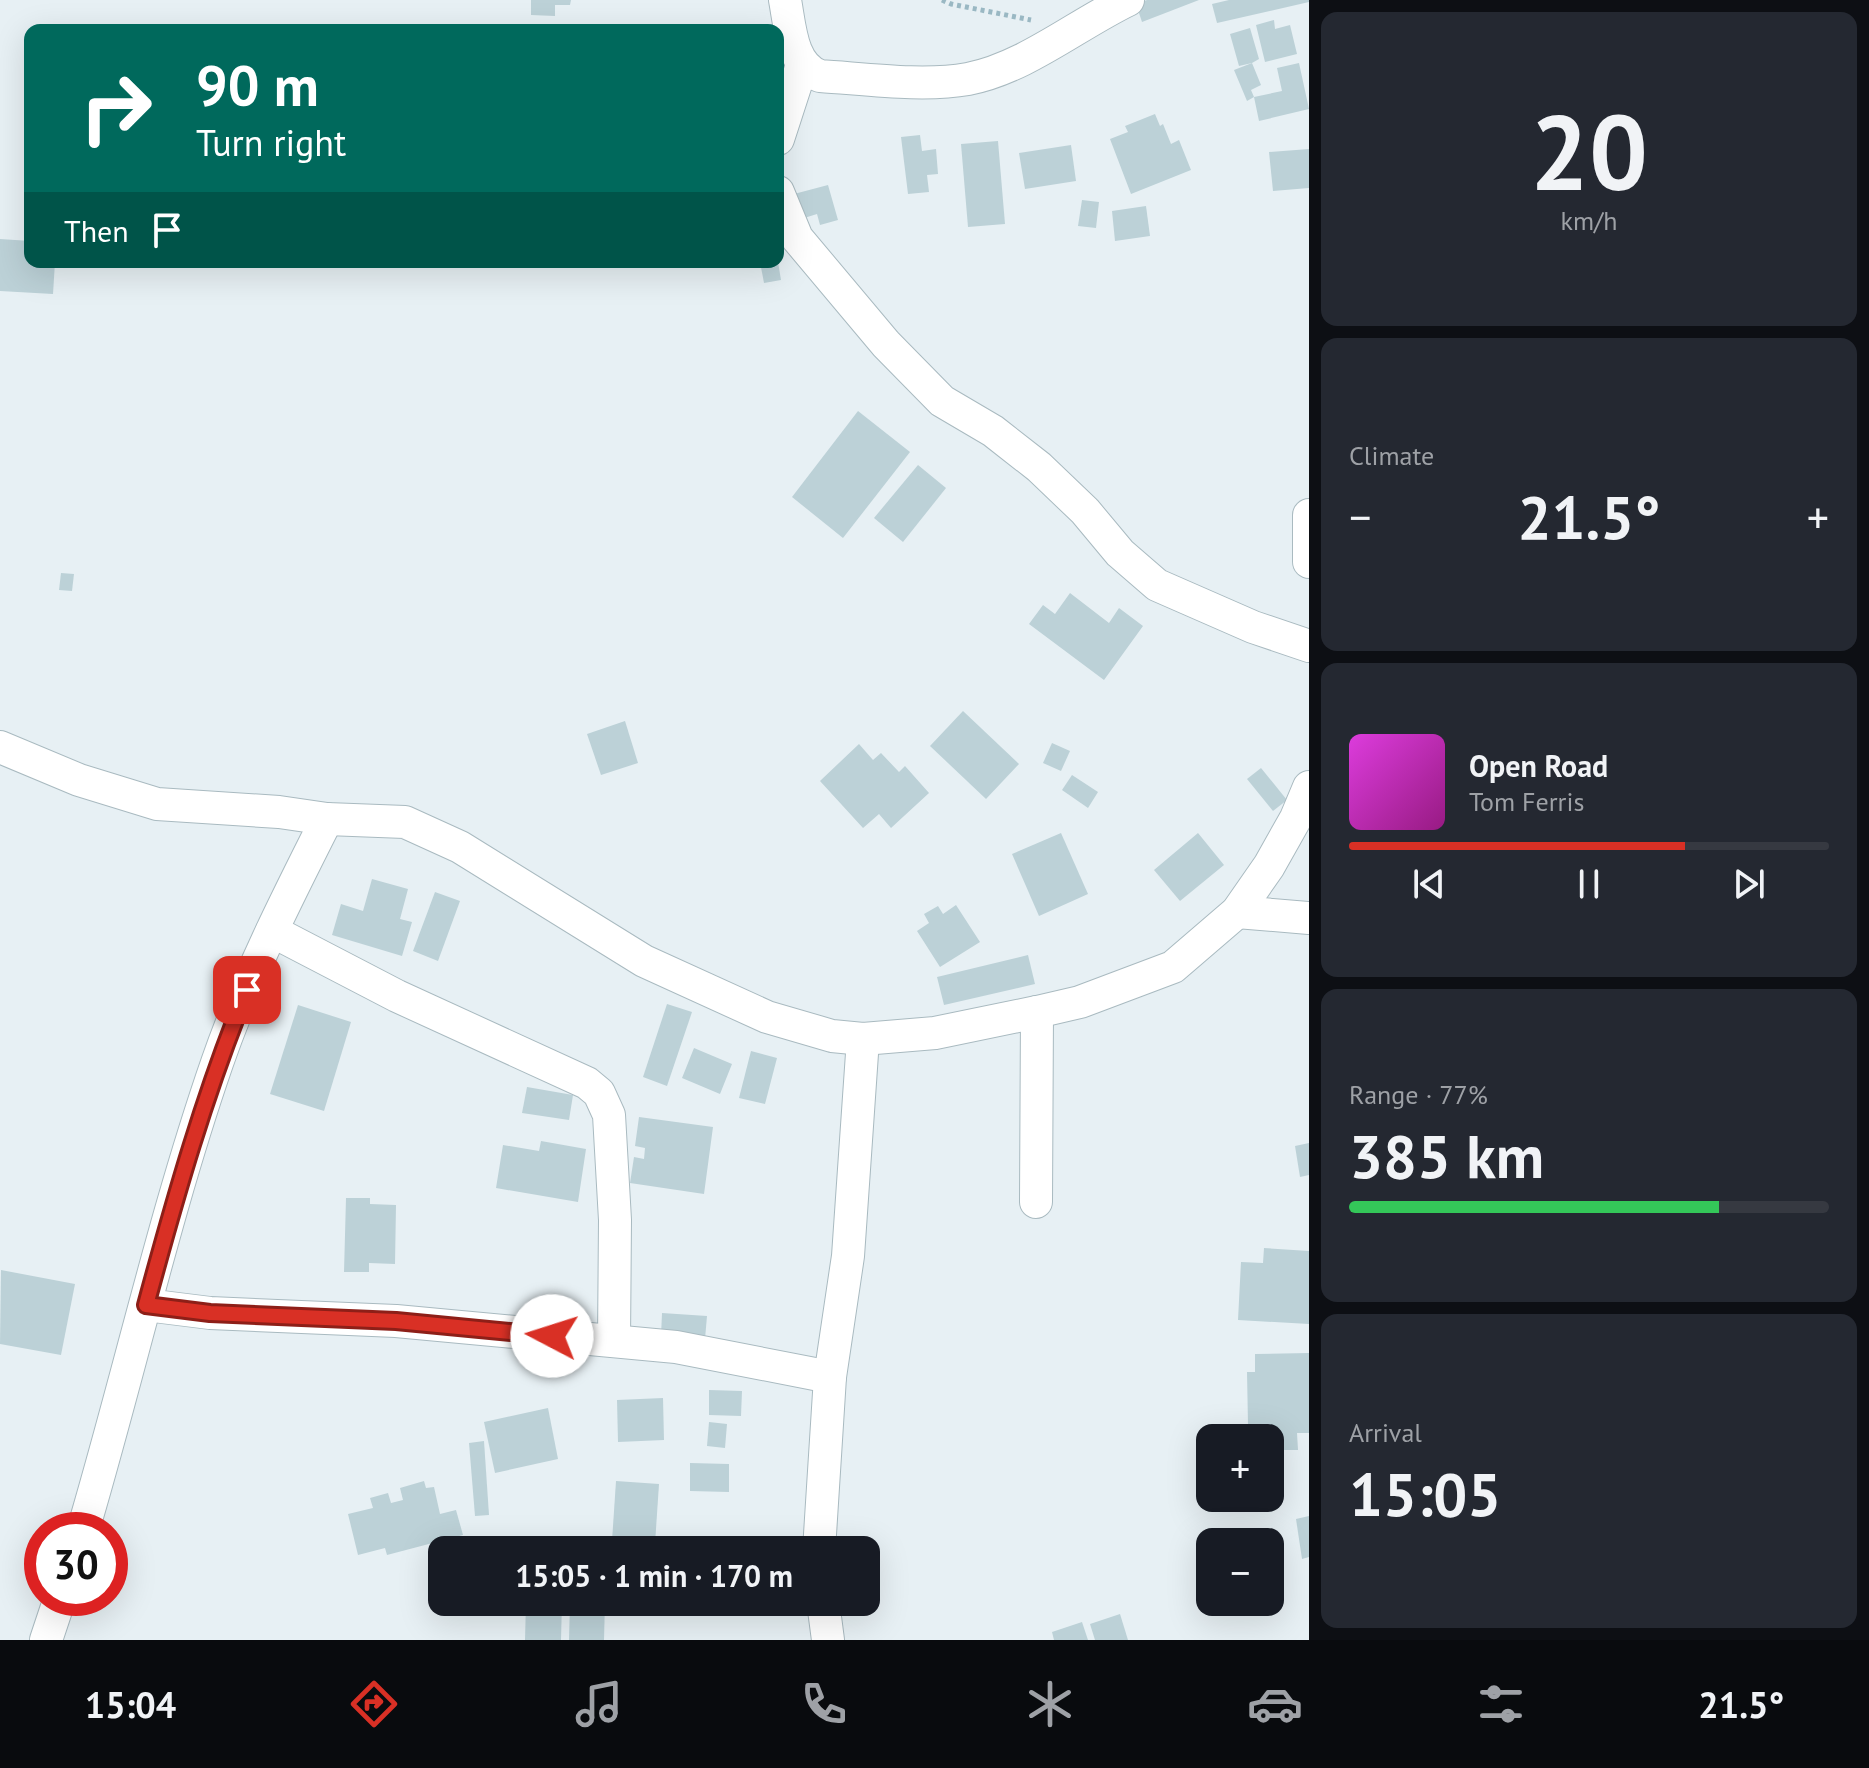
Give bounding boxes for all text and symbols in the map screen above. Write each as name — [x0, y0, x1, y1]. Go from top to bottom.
text: 90 m — [196, 49, 319, 121]
icon: right — [64, 56, 168, 160]
text: 20 — [1530, 84, 1648, 219]
text: Turn right — [196, 119, 346, 166]
text: km/h — [1561, 204, 1618, 237]
icon: arrive — [145, 208, 189, 252]
text: Then — [64, 211, 129, 250]
text: Climate — [1349, 439, 1434, 472]
text: 21.5° — [1517, 478, 1661, 556]
text: − — [1349, 488, 1371, 545]
text: + — [1807, 488, 1829, 545]
text: Open Road — [1469, 746, 1608, 785]
text: Tom Ferris — [1469, 785, 1584, 818]
icon: previous — [1407, 862, 1451, 906]
icon: pause — [1567, 862, 1611, 906]
icon: next — [1727, 862, 1771, 906]
pin — [213, 956, 281, 1024]
icon: arrive — [225, 968, 269, 1012]
text: Range · 77% — [1349, 1078, 1488, 1111]
text: 385 km — [1349, 1117, 1544, 1195]
position arrow — [510, 1294, 594, 1378]
text: Arrival — [1349, 1416, 1422, 1449]
map controls — [1196, 1424, 1284, 1616]
button: + — [1196, 1424, 1284, 1512]
text: 15:05 — [1349, 1455, 1501, 1533]
speed limit sign: 30 — [24, 1512, 128, 1616]
button: − — [1196, 1528, 1284, 1616]
text: 15:05 · 1 min · 170 m — [515, 1556, 793, 1595]
icon: directions — [346, 1676, 402, 1732]
icon: music — [571, 1676, 627, 1732]
icon: phone — [796, 1676, 852, 1732]
icon: climate — [1022, 1676, 1078, 1732]
icon: car — [1247, 1676, 1303, 1732]
icon: filters — [1473, 1676, 1529, 1732]
text: 15:04 — [85, 1681, 176, 1728]
text: 21.5° — [1698, 1681, 1784, 1728]

